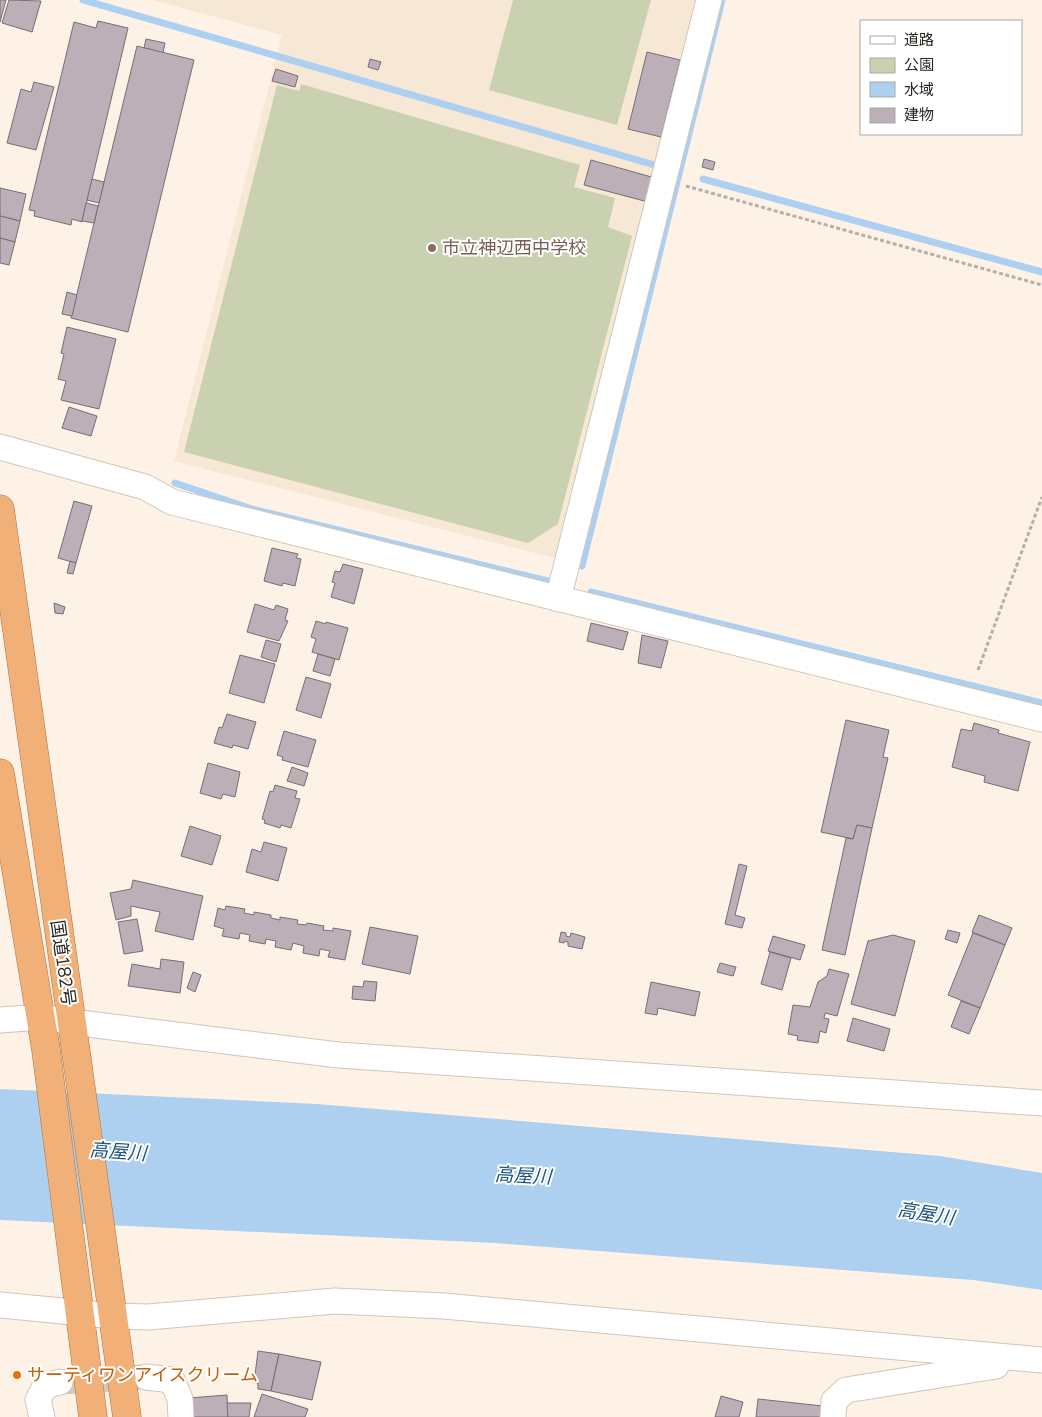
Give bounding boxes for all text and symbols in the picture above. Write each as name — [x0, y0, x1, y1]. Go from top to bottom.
legend — [860, 20, 1022, 135]
text: 道路 — [904, 30, 934, 50]
text: 公園 — [904, 55, 934, 75]
text: 水域 — [904, 80, 934, 100]
text: 建物 — [904, 105, 934, 125]
place label: 市立神辺西中学校 — [442, 236, 586, 260]
marker: 市立神辺西中学校 — [426, 242, 438, 254]
street label: 国道182号 — [45, 919, 81, 1007]
water label: 高屋川 — [89, 1137, 149, 1167]
water label: 高屋川 — [494, 1162, 554, 1191]
water label: 高屋川 — [896, 1197, 958, 1232]
place label: サーティワンアイスクリーム — [27, 1363, 258, 1387]
marker: サーティワンアイスクリーム — [11, 1369, 23, 1381]

